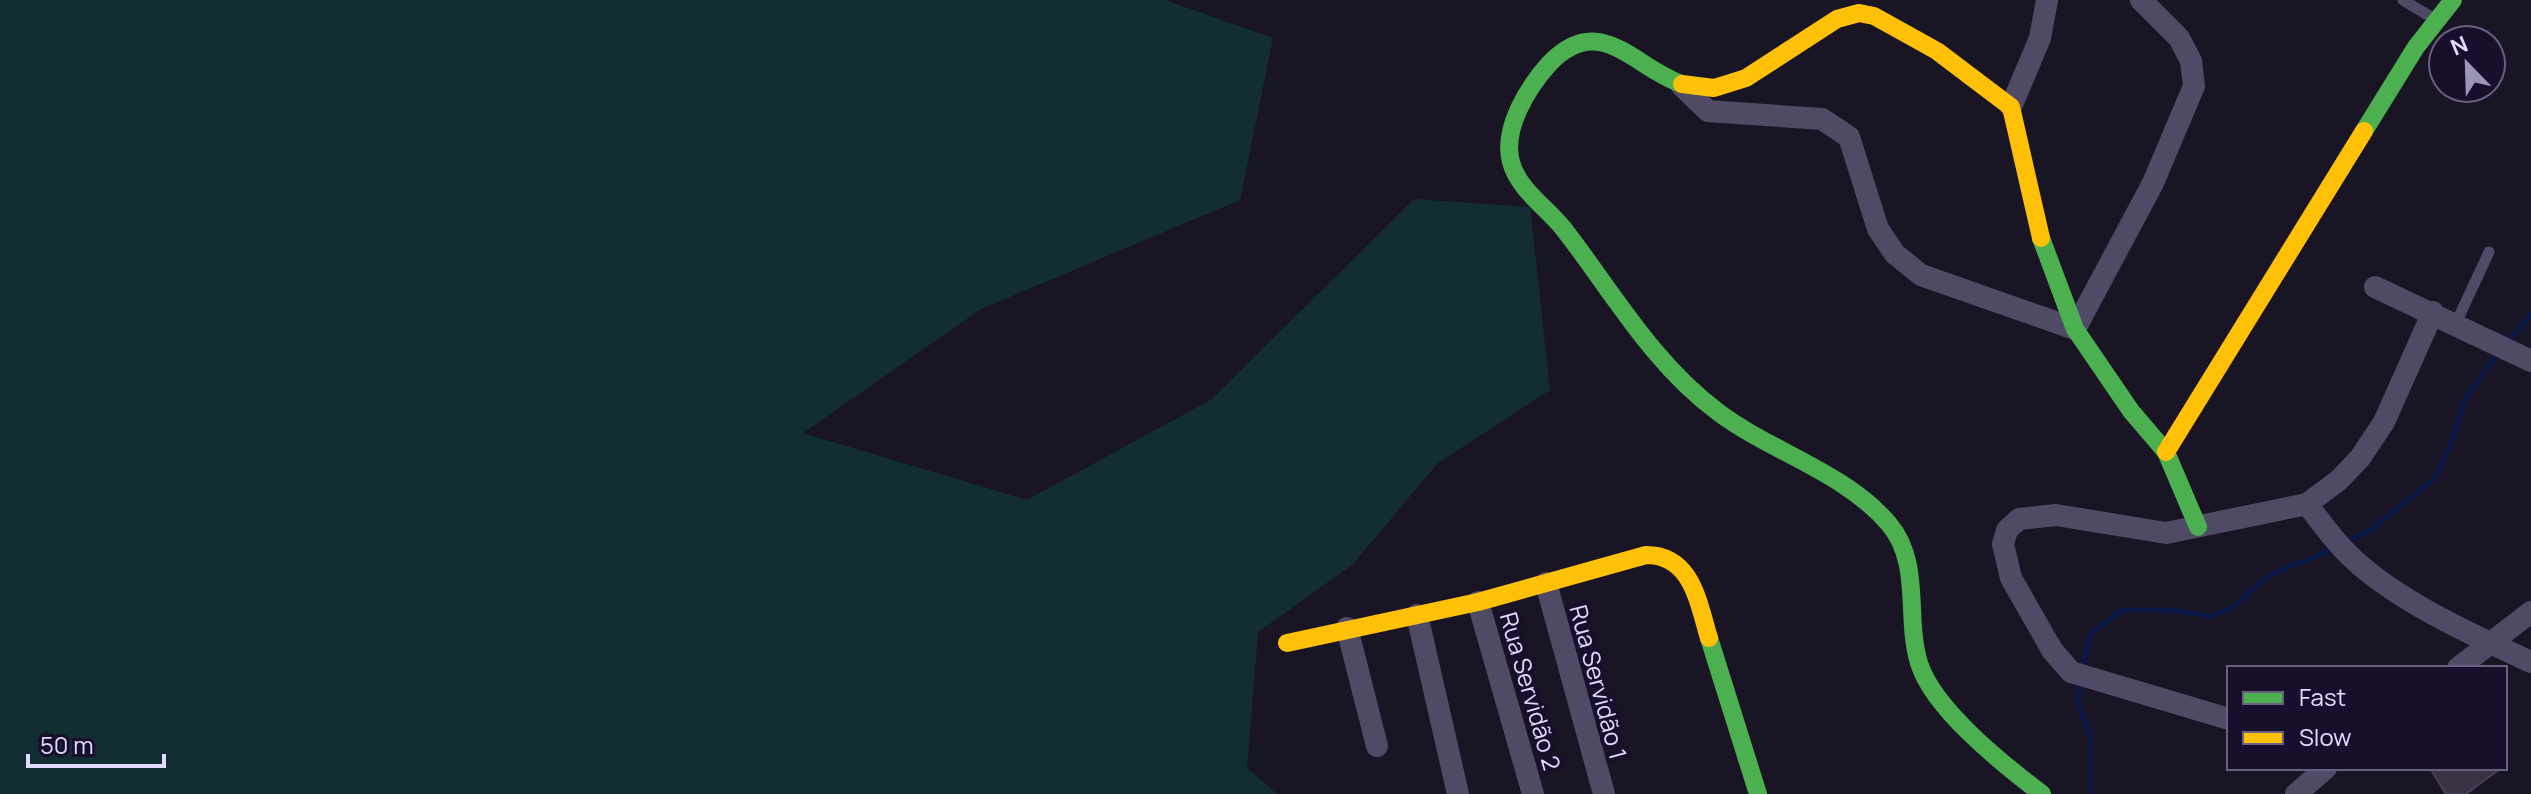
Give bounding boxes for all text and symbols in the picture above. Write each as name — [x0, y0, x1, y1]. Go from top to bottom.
north arrow — [2427, 24, 2507, 104]
text: N — [2446, 29, 2472, 62]
street label: Rua Servidão 1 — [1563, 601, 1635, 763]
street label: Rua Servidão 2 — [1493, 608, 1569, 774]
legend — [2227, 666, 2507, 770]
text: Fast — [2299, 680, 2346, 713]
scale bar — [28, 718, 164, 768]
text: Slow — [2299, 720, 2352, 753]
text: 50 m — [40, 728, 94, 761]

